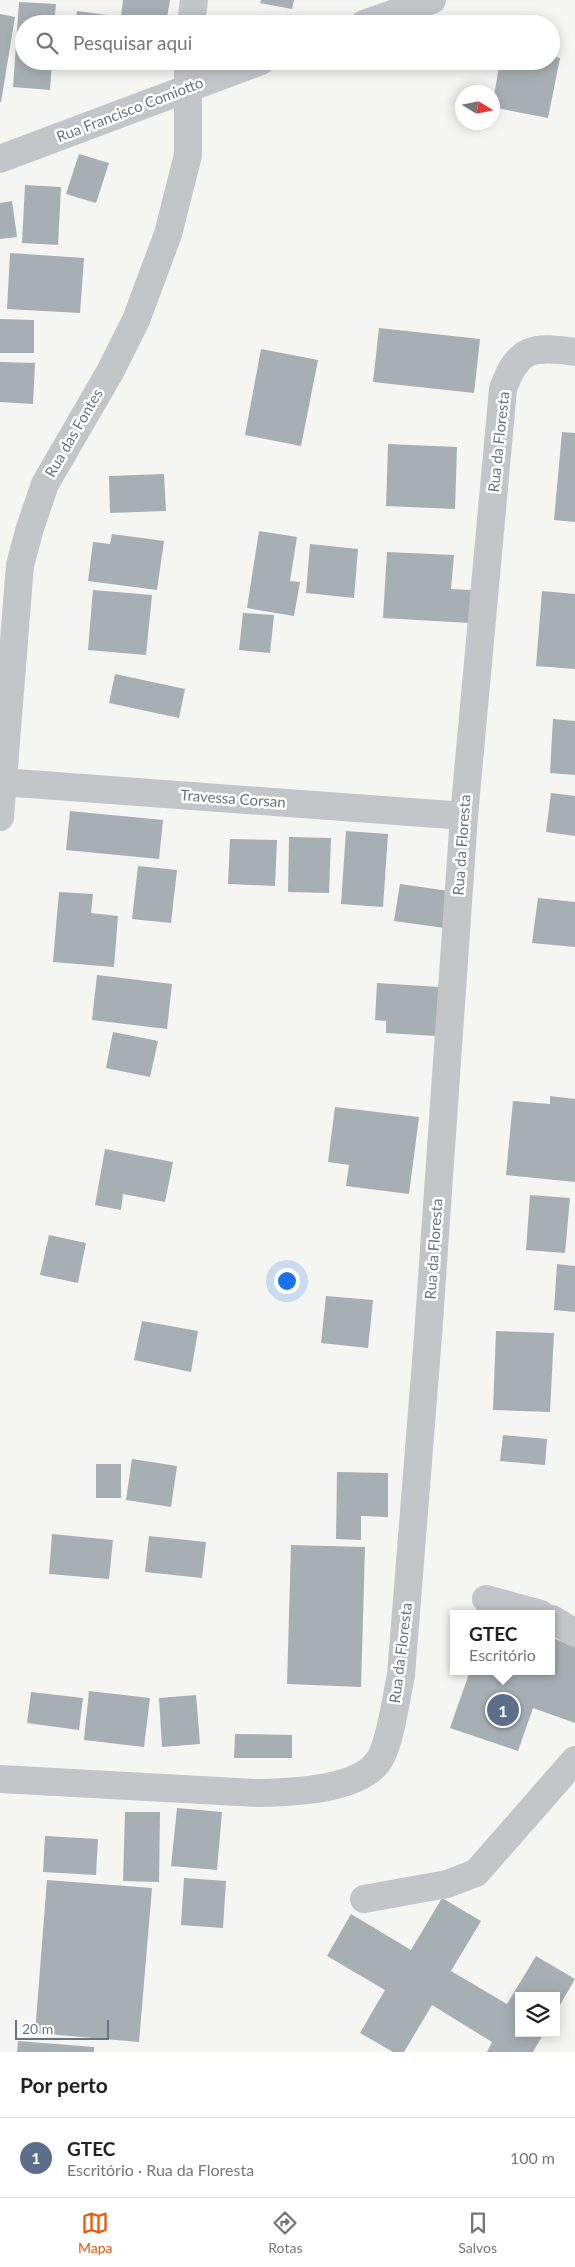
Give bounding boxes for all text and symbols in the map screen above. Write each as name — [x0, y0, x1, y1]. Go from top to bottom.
search box — [15, 15, 560, 70]
icon: search — [33, 29, 61, 57]
text: Pesquisar aqui — [73, 31, 192, 54]
street label: Rua Francisco Comiotto — [54, 73, 206, 145]
north arrow — [455, 85, 500, 130]
street label: Rua das Fontes — [41, 385, 106, 480]
street label: Rua da Floresta — [484, 391, 512, 493]
street label: Travessa Corsan — [180, 785, 286, 811]
street label: Rua da Floresta — [448, 794, 474, 896]
street label: Rua da Floresta — [420, 1198, 446, 1300]
your location — [274, 1268, 300, 1294]
street label: Rua da Floresta — [385, 1602, 415, 1704]
popup — [450, 1610, 555, 1675]
text: GTEC — [469, 1622, 517, 1645]
text: Escritório — [469, 1645, 536, 1664]
pin: 1 — [487, 1691, 519, 1729]
map controls — [515, 1992, 560, 2037]
button: layers — [515, 1992, 560, 2037]
scale bar — [15, 2017, 109, 2040]
text: 20 m — [22, 2020, 53, 2037]
text: Por perto — [20, 2072, 108, 2097]
text: GTEC — [67, 2137, 115, 2160]
text: 1 — [31, 2148, 41, 2167]
text: 100 m — [510, 2148, 555, 2167]
text: Escritório · Rua da Floresta — [67, 2160, 254, 2179]
tab: Mapa — [78, 2209, 112, 2256]
tab: Rotas — [268, 2209, 302, 2256]
tab: Salvos — [458, 2209, 497, 2256]

